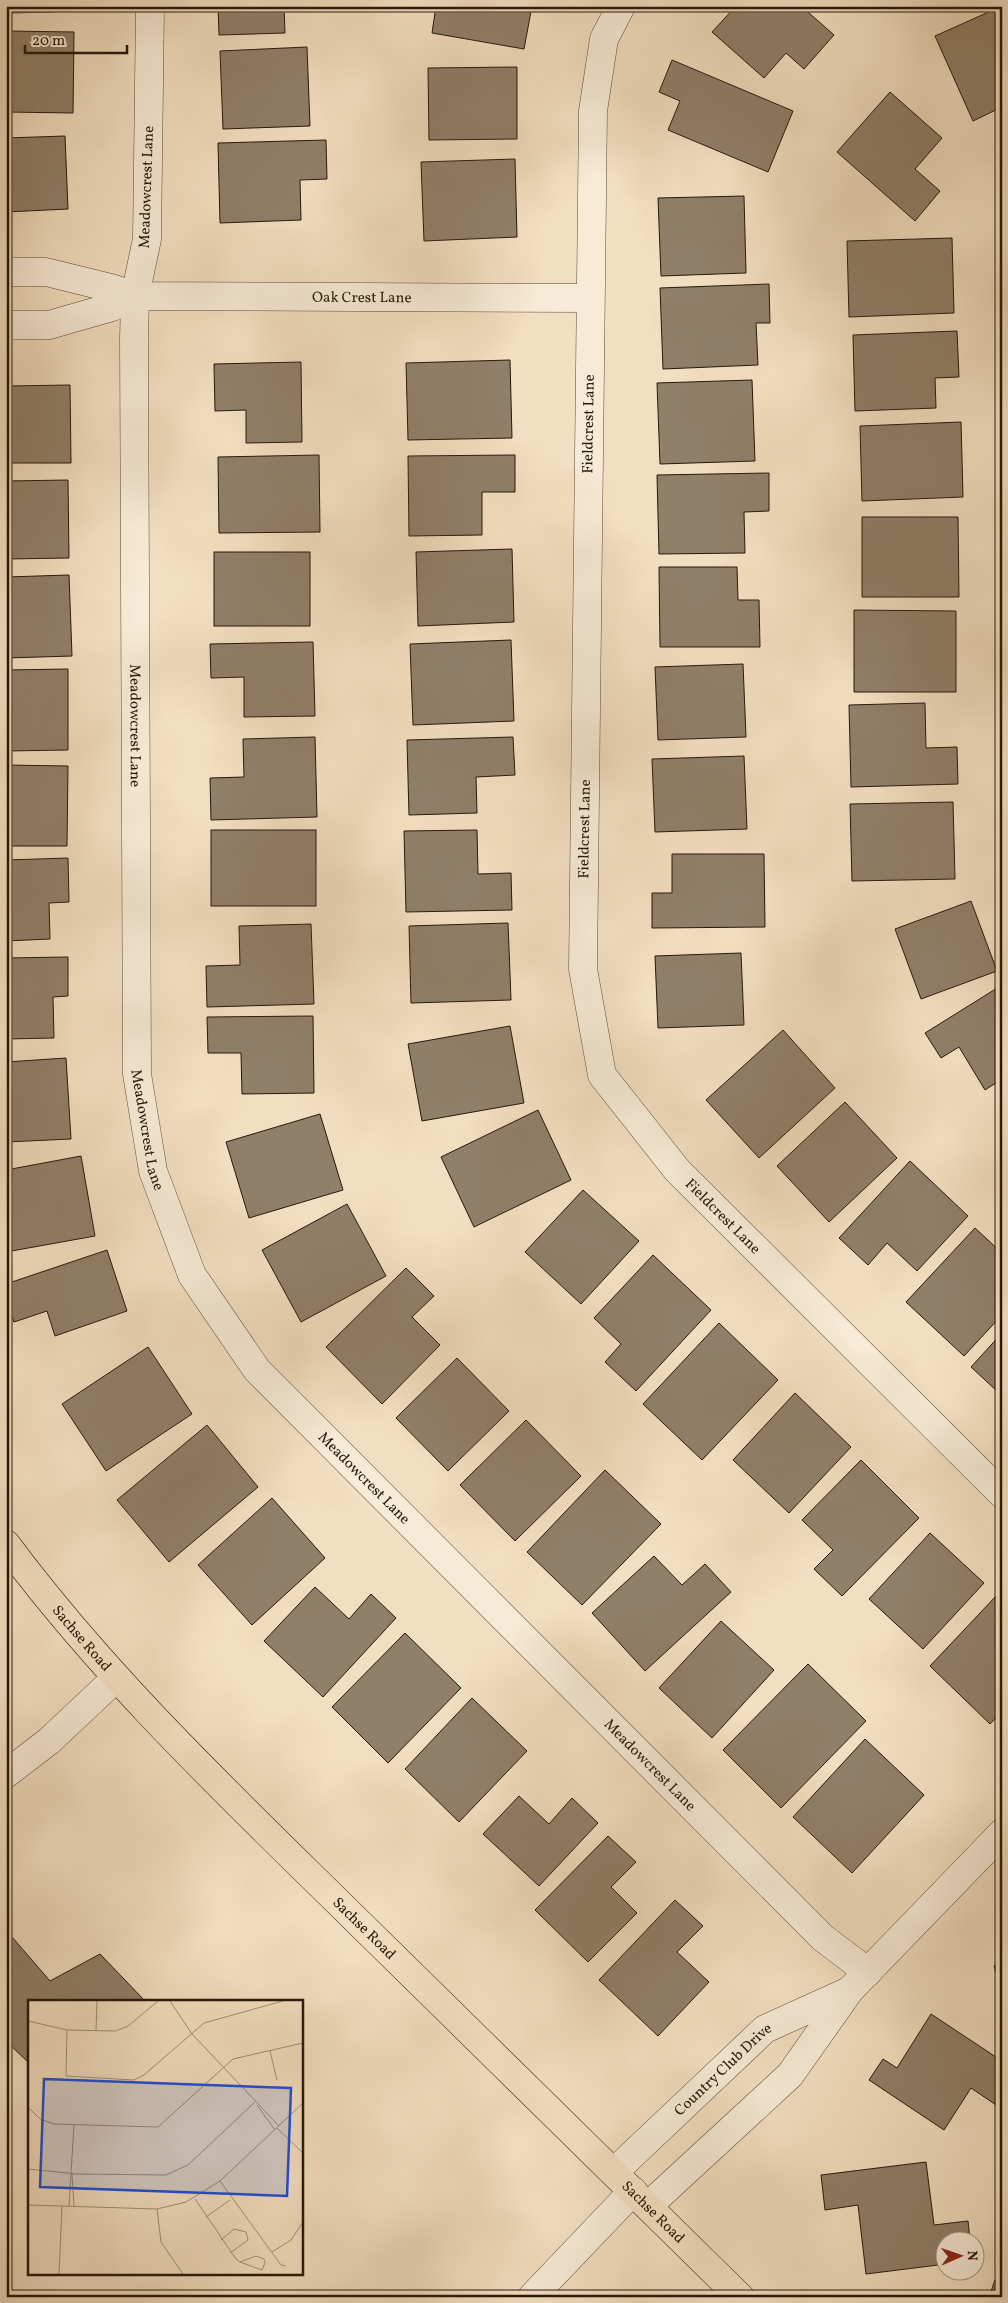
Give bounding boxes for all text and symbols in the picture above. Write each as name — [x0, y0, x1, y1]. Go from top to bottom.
scale bar — [25, 22, 128, 54]
text: 20 m — [32, 31, 65, 52]
street label: Meadowcrest Lane — [135, 125, 160, 249]
street label: Oak Crest Lane — [312, 288, 412, 309]
street label: Fieldcrest Lane — [578, 374, 601, 474]
street label: Meadowcrest Lane — [123, 664, 145, 787]
street label: Fieldcrest Lane — [574, 779, 597, 879]
street label: Meadowcrest Lane — [124, 1068, 168, 1194]
street label: Fieldcrest Lane — [680, 1175, 765, 1260]
street label: Meadowcrest Lane — [313, 1428, 414, 1530]
street label: Sachse Road — [46, 1601, 116, 1677]
street label: Meadowcrest Lane — [598, 1715, 700, 1817]
street label: Sachse Road — [327, 1893, 400, 1965]
inset map — [28, 2000, 302, 2276]
street label: Country Club Drive — [670, 2018, 776, 2122]
street label: Sachse Road — [616, 2177, 689, 2249]
north arrow — [936, 2230, 986, 2280]
text: N — [962, 2250, 981, 2261]

